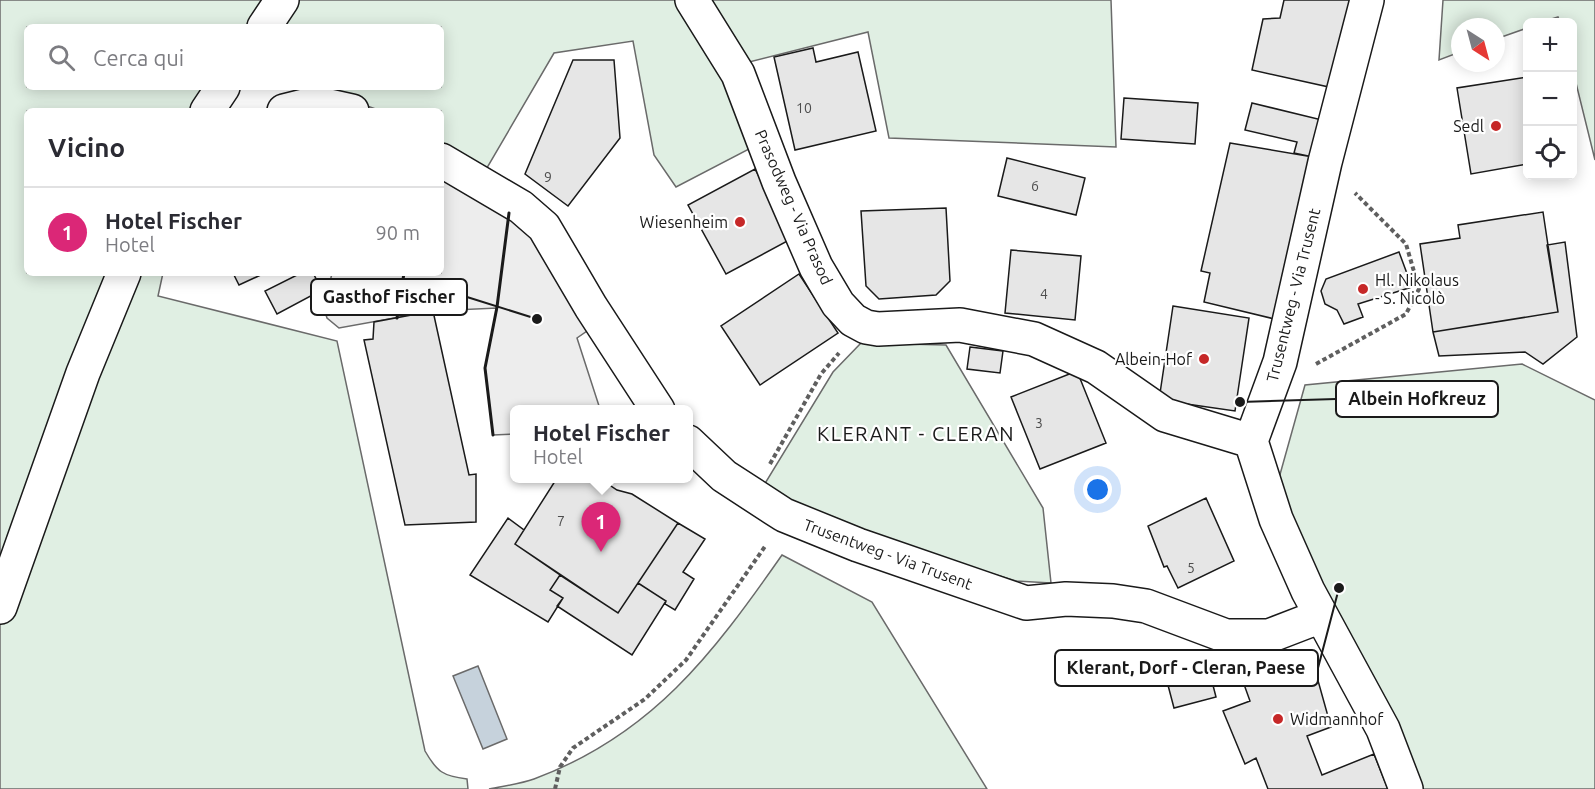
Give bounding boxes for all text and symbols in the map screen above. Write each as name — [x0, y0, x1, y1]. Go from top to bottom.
north arrow — [1451, 18, 1505, 72]
map controls — [1523, 18, 1577, 180]
button: + — [1523, 18, 1577, 72]
search box — [24, 24, 444, 90]
icon: search — [45, 41, 78, 74]
text: Cerca qui — [93, 45, 184, 70]
button: − — [1523, 72, 1577, 126]
house number: 10 — [796, 100, 812, 116]
place label: Sedl — [1453, 117, 1484, 135]
marker: Sedl — [1489, 119, 1503, 133]
button: locate — [1523, 126, 1577, 180]
street label: Prasodweg - Via Prasod — [752, 127, 836, 287]
text: Vicino — [48, 133, 125, 162]
house number: 9 — [544, 169, 552, 185]
house number: 6 — [1031, 178, 1039, 194]
street label: Trusentweg - Via Trusent — [1263, 206, 1323, 384]
text: Hotel Fischer — [105, 208, 242, 233]
place label: Wiesenheim — [640, 213, 728, 231]
marker: Wiesenheim — [733, 215, 747, 229]
text: 1 — [62, 221, 73, 244]
text: 90 m — [376, 221, 420, 244]
text: Hotel — [105, 233, 155, 256]
place label: Hl. Nikolaus - S. Nicolò — [1375, 271, 1459, 307]
callout: Gasthof Fischer — [311, 279, 467, 315]
marker: Hl. Nikolaus - S. Nicolò — [1356, 282, 1370, 296]
text: Gasthof Fischer — [323, 286, 456, 306]
house number: 4 — [1040, 286, 1048, 302]
place label: Albein-Hof — [1115, 350, 1193, 368]
marker: Albein-Hof — [1197, 352, 1211, 366]
callout: Albein Hofkreuz — [1336, 381, 1498, 417]
text: Albein Hofkreuz — [1348, 388, 1486, 408]
popup — [510, 405, 693, 483]
house number: 3 — [1035, 415, 1043, 431]
text: Hotel Fischer — [533, 420, 670, 445]
district label: KLERANT - CLERAN — [817, 422, 1015, 445]
text: Hotel — [533, 445, 583, 468]
your location — [1083, 475, 1112, 504]
pin: 1 — [582, 502, 620, 552]
house number: 7 — [557, 513, 565, 529]
street label: Trusentweg - Via Trusent — [801, 515, 976, 593]
house number: 5 — [1187, 560, 1195, 576]
callout: Klerant, Dorf - Cleran, Paese — [1055, 650, 1318, 686]
text: Klerant, Dorf - Cleran, Paese — [1067, 657, 1305, 677]
place label: Widmannhof — [1290, 710, 1384, 728]
marker: Widmannhof — [1271, 712, 1285, 726]

